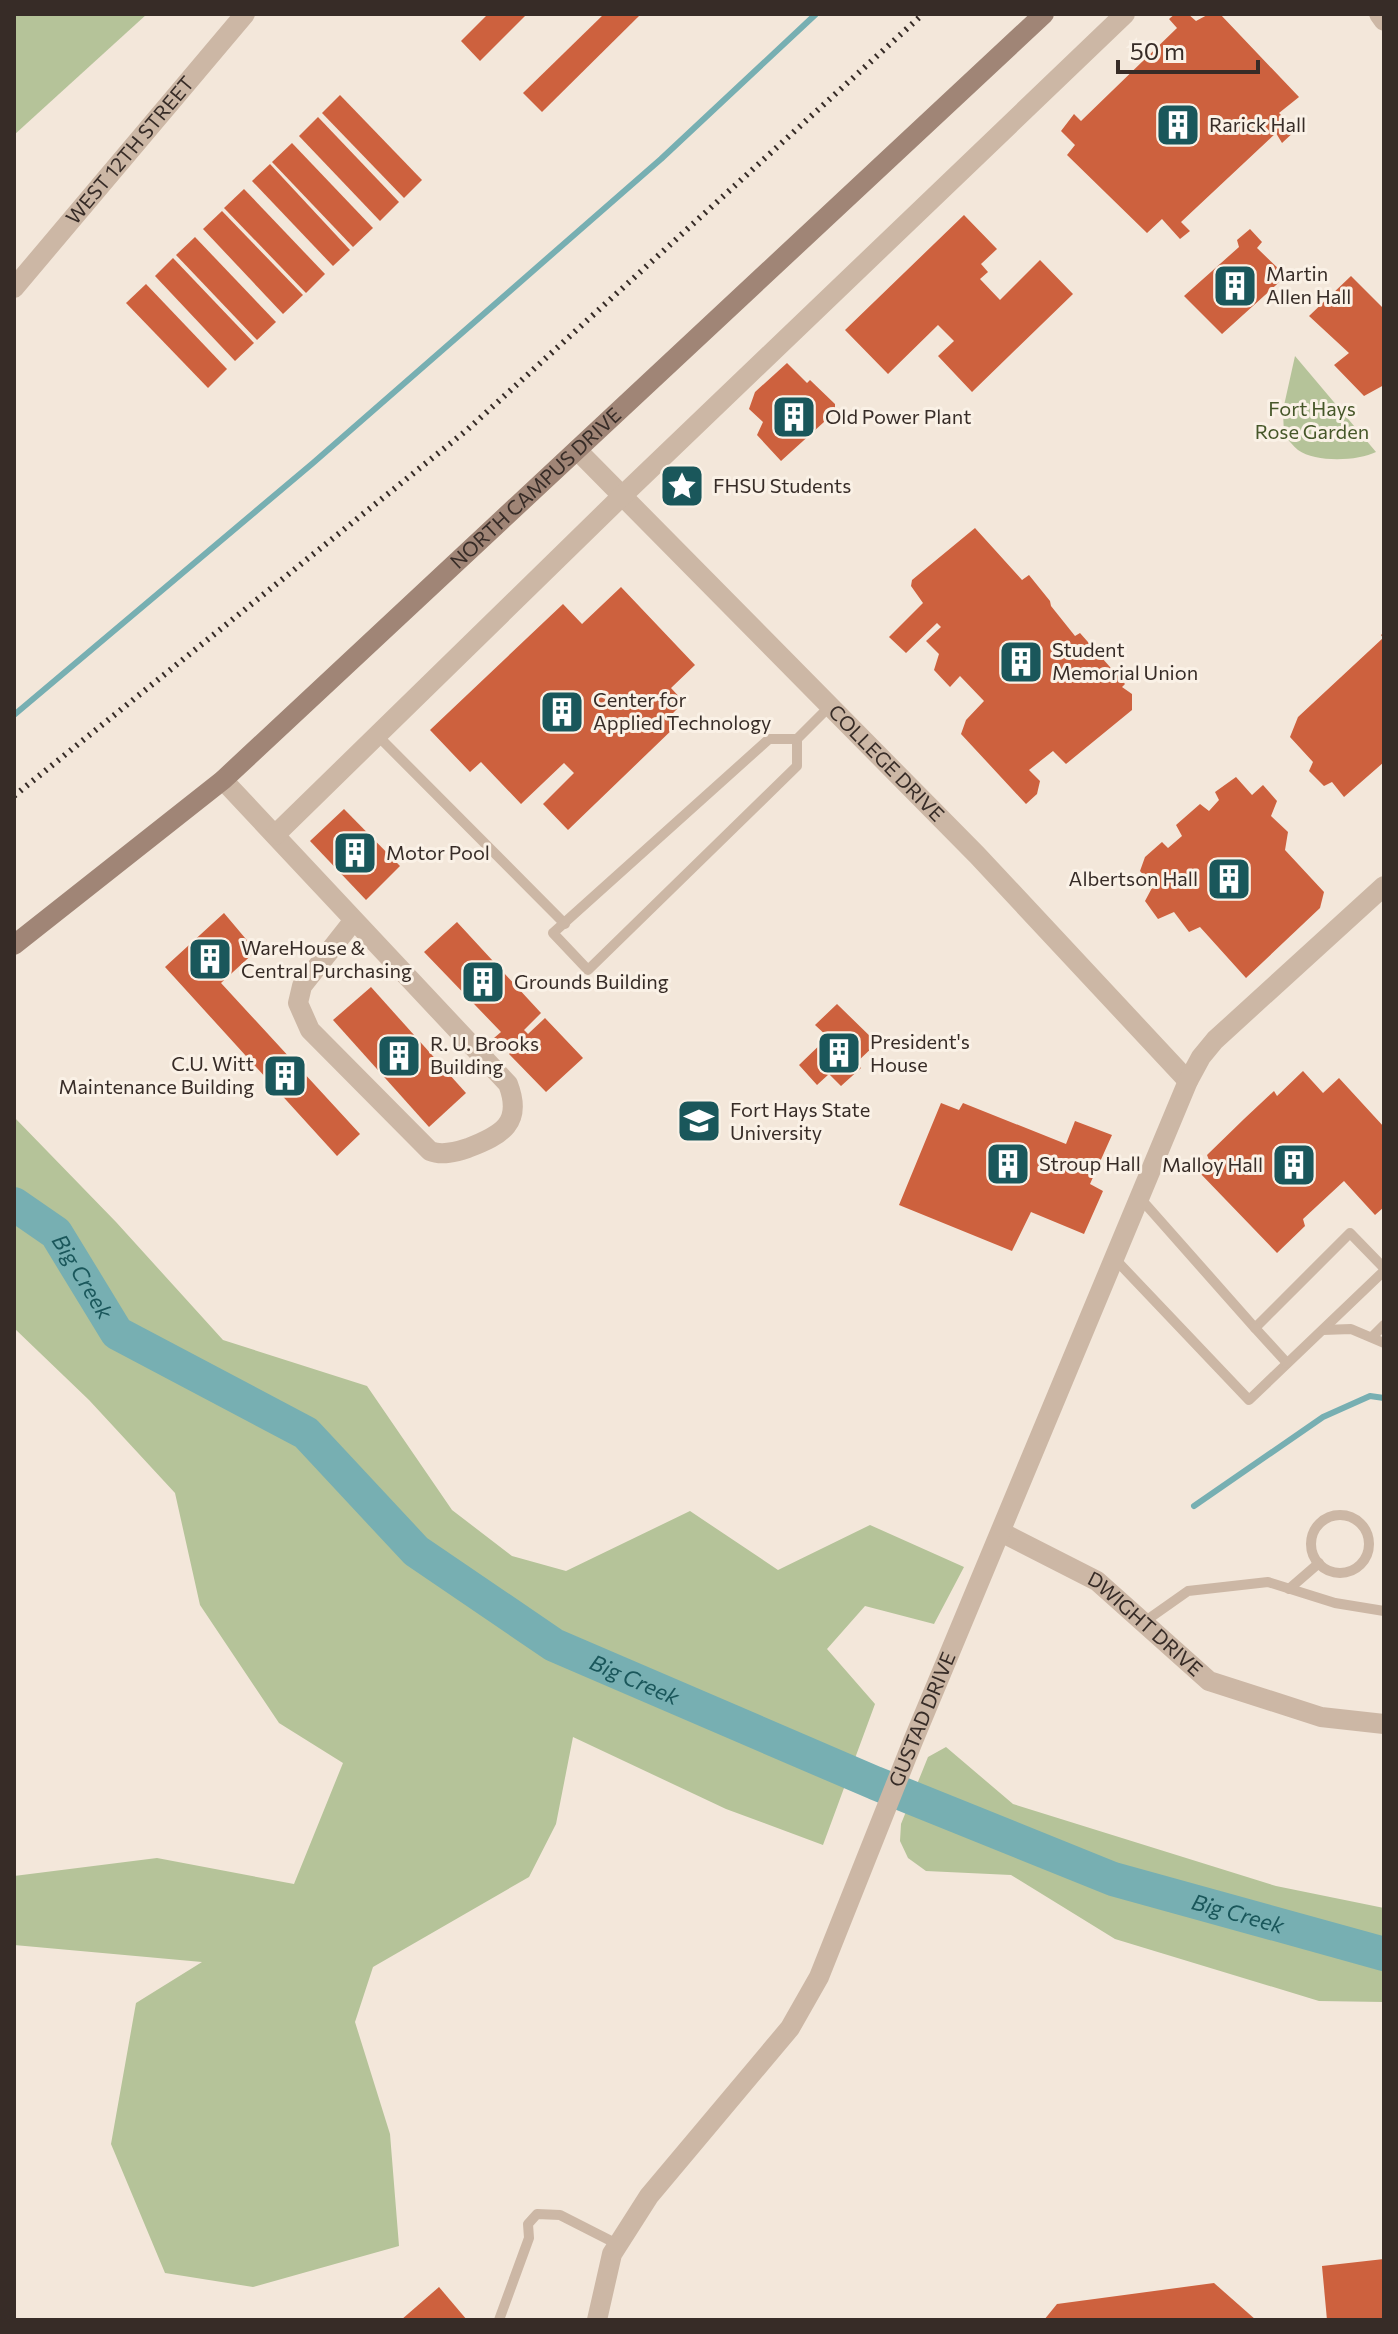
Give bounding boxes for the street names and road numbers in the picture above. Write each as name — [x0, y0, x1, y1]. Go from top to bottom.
street label: WEST 12TH STREET — [60, 71, 199, 229]
street label: NORTH CAMPUS DRIVE — [445, 402, 625, 573]
street label: COLLEGE DRIVE — [824, 699, 950, 826]
street label: DWIGHT DRIVE — [1084, 1565, 1208, 1681]
street label: GUSTAD DRIVE — [883, 1648, 960, 1790]

